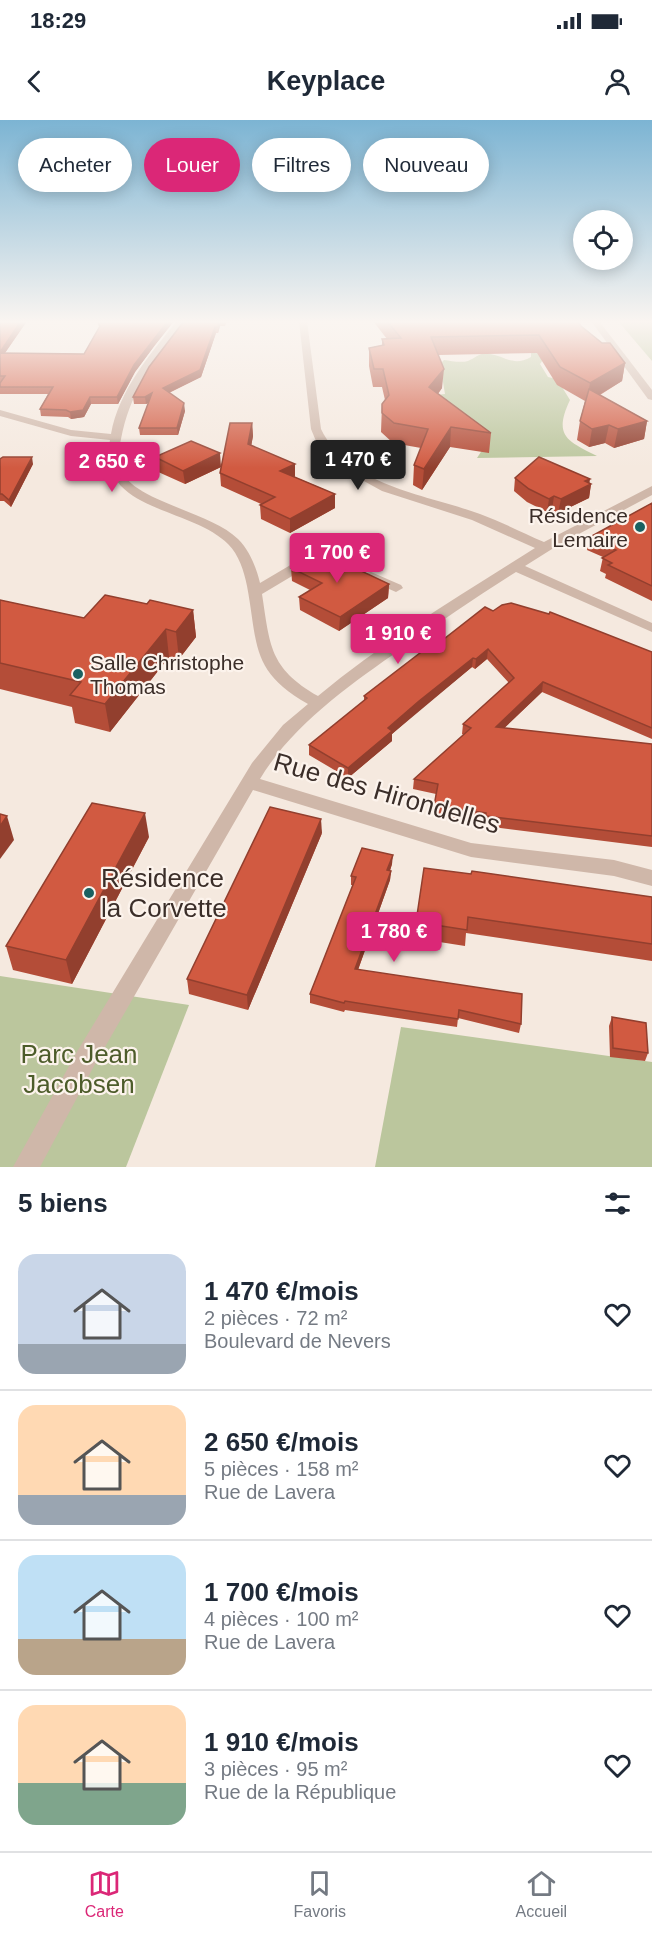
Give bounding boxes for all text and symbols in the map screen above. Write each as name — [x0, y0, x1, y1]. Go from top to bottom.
text: 18:29 — [30, 8, 86, 33]
icon: back — [18, 65, 51, 98]
icon: person — [601, 65, 634, 98]
text: Keyplace — [267, 66, 385, 96]
chip: Acheter — [18, 138, 132, 192]
chip: Louer — [144, 138, 240, 192]
chip: Filtres — [252, 138, 351, 192]
chip: Nouveau — [363, 138, 489, 192]
map controls — [573, 210, 633, 270]
button: locate — [573, 210, 633, 270]
pin: 1 470 € — [303, 440, 413, 491]
pin: 2 650 € — [57, 442, 167, 493]
text: 1 470 € — [325, 448, 391, 470]
text: 2 650 € — [79, 450, 145, 472]
place label: Résidence Lemaire — [529, 504, 628, 551]
marker: Résidence Lemaire — [633, 520, 647, 534]
pin: 1 700 € — [282, 533, 392, 584]
text: 1 700 € — [304, 541, 370, 563]
pin: 1 910 € — [343, 614, 453, 665]
text: 1 910 € — [365, 622, 431, 644]
place label: Salle Christophe Thomas — [90, 651, 244, 698]
marker: Salle Christophe Thomas — [71, 667, 85, 681]
street label: Rue des Hirondelles — [270, 746, 504, 840]
place label: Résidence la Corvette — [101, 863, 227, 923]
marker: Résidence la Corvette — [82, 886, 96, 900]
pin: 1 780 € — [339, 912, 449, 963]
text: 1 780 € — [361, 920, 427, 942]
park label: Parc Jean Jacobsen — [20, 1039, 138, 1099]
icon: filters — [601, 1187, 634, 1220]
text: 5 biens — [18, 1188, 108, 1218]
text: 1 470 €/mois — [204, 1276, 359, 1306]
icon: home — [66, 1278, 138, 1350]
icon: heart — [601, 1298, 634, 1331]
text: 2 pièces · 72 m² — [204, 1307, 347, 1329]
text: Boulevard de Nevers — [204, 1330, 391, 1352]
text: 2 650 €/mois — [204, 1427, 359, 1457]
icon: home — [66, 1429, 138, 1501]
icon: heart — [601, 1449, 634, 1482]
text: 5 pièces · 158 m² — [204, 1458, 359, 1480]
text: Rue de Lavera — [204, 1481, 335, 1503]
text: 1 700 €/mois — [204, 1577, 359, 1607]
icon: home — [66, 1579, 138, 1651]
icon: heart — [601, 1599, 634, 1632]
text: 4 pièces · 100 m² — [204, 1608, 359, 1630]
text: Rue de Lavera — [204, 1631, 335, 1653]
text: 1 910 €/mois — [204, 1727, 359, 1757]
icon: home — [66, 1729, 138, 1801]
icon: heart — [601, 1749, 634, 1782]
text: 3 pièces · 95 m² — [204, 1758, 347, 1780]
text: Rue de la République — [204, 1781, 396, 1803]
tab: Carte — [85, 1867, 124, 1921]
tab: Favoris — [294, 1867, 346, 1921]
tab: Accueil — [516, 1867, 567, 1921]

